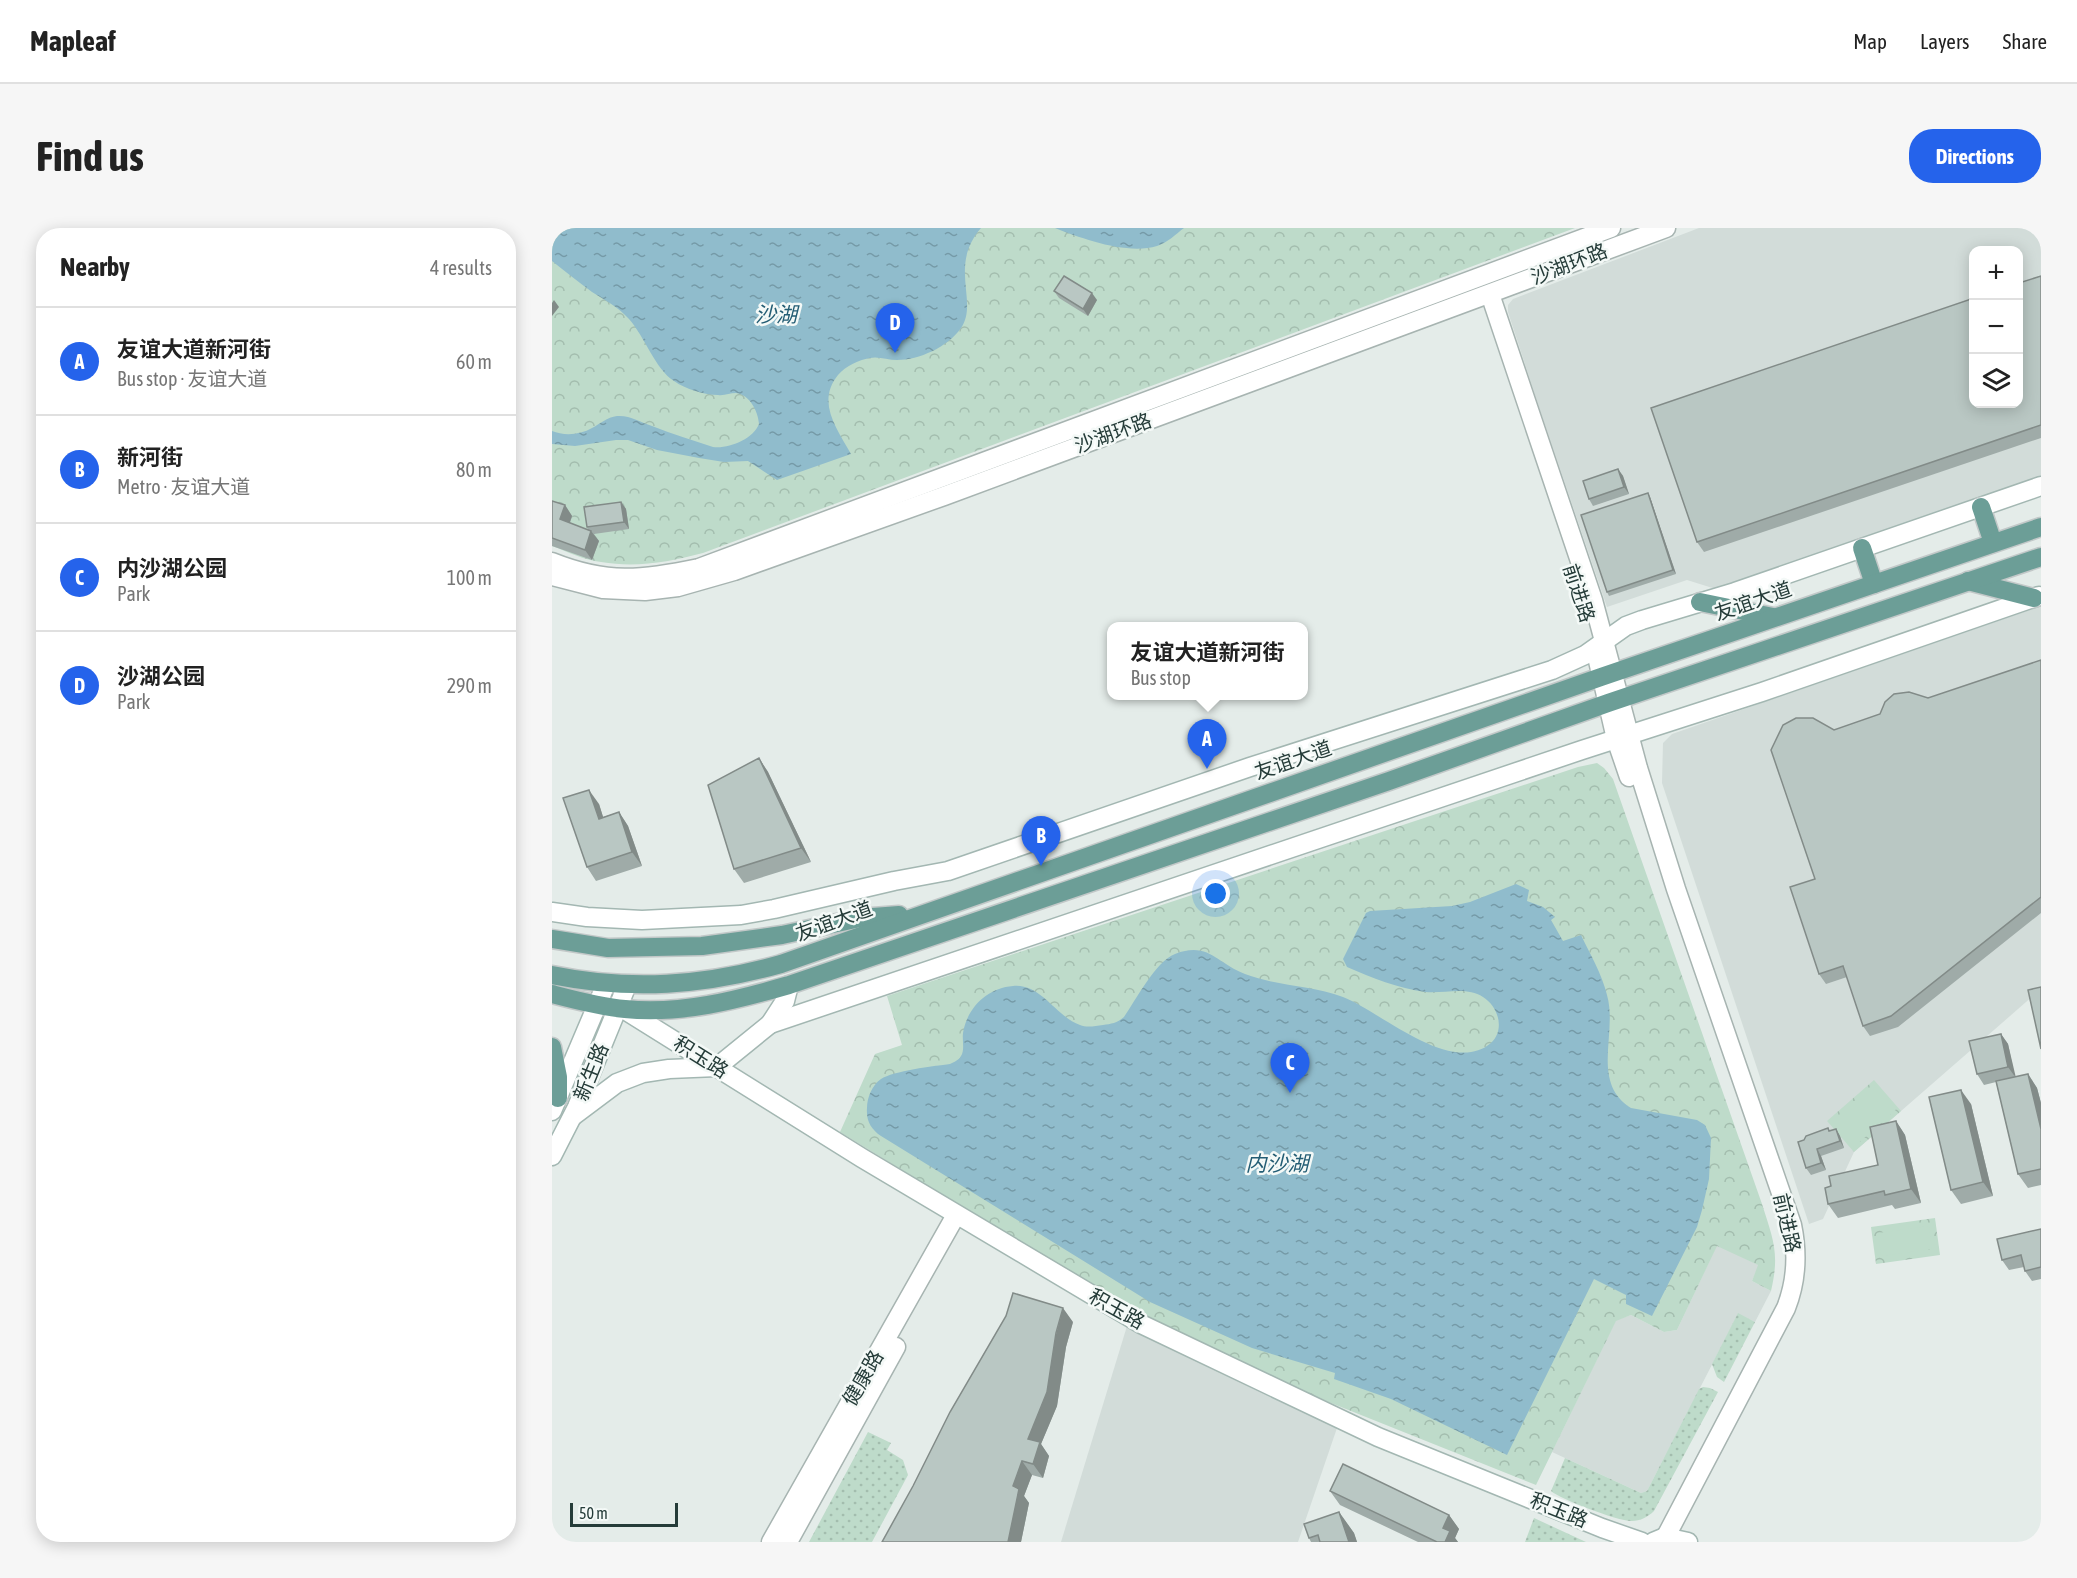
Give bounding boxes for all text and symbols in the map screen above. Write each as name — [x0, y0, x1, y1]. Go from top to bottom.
text: Mapleaf — [30, 25, 116, 57]
text: Map — [1853, 29, 1887, 53]
text: Layers — [1920, 29, 1970, 53]
text: Share — [2003, 29, 2047, 53]
button: Directions — [1909, 129, 2041, 183]
text: Find us — [36, 132, 144, 180]
street label: 沙湖环路 — [1527, 238, 1610, 289]
map controls — [1969, 246, 2023, 408]
button: + — [1969, 246, 2023, 300]
text: Nearby — [60, 252, 130, 282]
text: 4 results — [430, 256, 492, 279]
button: − — [1969, 300, 2023, 354]
water label: 沙湖 — [755, 302, 800, 326]
pin: D — [876, 304, 914, 353]
text: 友谊大道新河街 — [117, 336, 271, 362]
text: A — [75, 350, 84, 373]
text: 60 m — [456, 350, 492, 373]
button: layers — [1969, 354, 2023, 408]
text: Bus stop · 友谊大道 — [117, 367, 267, 390]
street label: 沙湖环路 — [1071, 408, 1154, 457]
text: 新河街 — [117, 444, 183, 470]
text: B — [75, 458, 84, 481]
text: 80 m — [456, 458, 492, 481]
text: Metro · 友谊大道 — [117, 475, 250, 498]
text: 内沙湖公园 — [117, 555, 227, 581]
street label: 前进路 — [1559, 561, 1600, 625]
text: C — [75, 566, 84, 589]
text: 100 m — [447, 566, 492, 589]
street label: 友谊大道 — [1711, 577, 1794, 624]
text: Park — [117, 582, 150, 605]
popup — [1107, 622, 1308, 700]
text: 友谊大道新河街 — [1130, 639, 1285, 665]
text: 沙湖公园 — [117, 663, 205, 689]
text: Bus stop — [1130, 666, 1191, 689]
text: D — [74, 674, 85, 697]
text: 290 m — [447, 674, 492, 697]
text: Park — [117, 690, 150, 713]
pin: A — [1188, 720, 1226, 769]
street label: 友谊大道 — [1251, 736, 1334, 783]
pin: B — [1022, 816, 1060, 866]
your location — [1201, 879, 1230, 908]
street label: 友谊大道 — [792, 896, 875, 945]
street label: 积玉路 — [670, 1031, 733, 1082]
street label: 新生路 — [569, 1040, 612, 1104]
pin: C — [1270, 1044, 1310, 1093]
water label: 内沙湖 — [1246, 1151, 1311, 1175]
street label: 前进路 — [1770, 1191, 1805, 1255]
street label: 积玉路 — [1085, 1284, 1149, 1333]
street label: 健康路 — [838, 1346, 888, 1409]
street label: 积玉路 — [1527, 1488, 1591, 1531]
scale bar — [570, 1500, 678, 1528]
text: 50 m — [579, 1504, 608, 1522]

